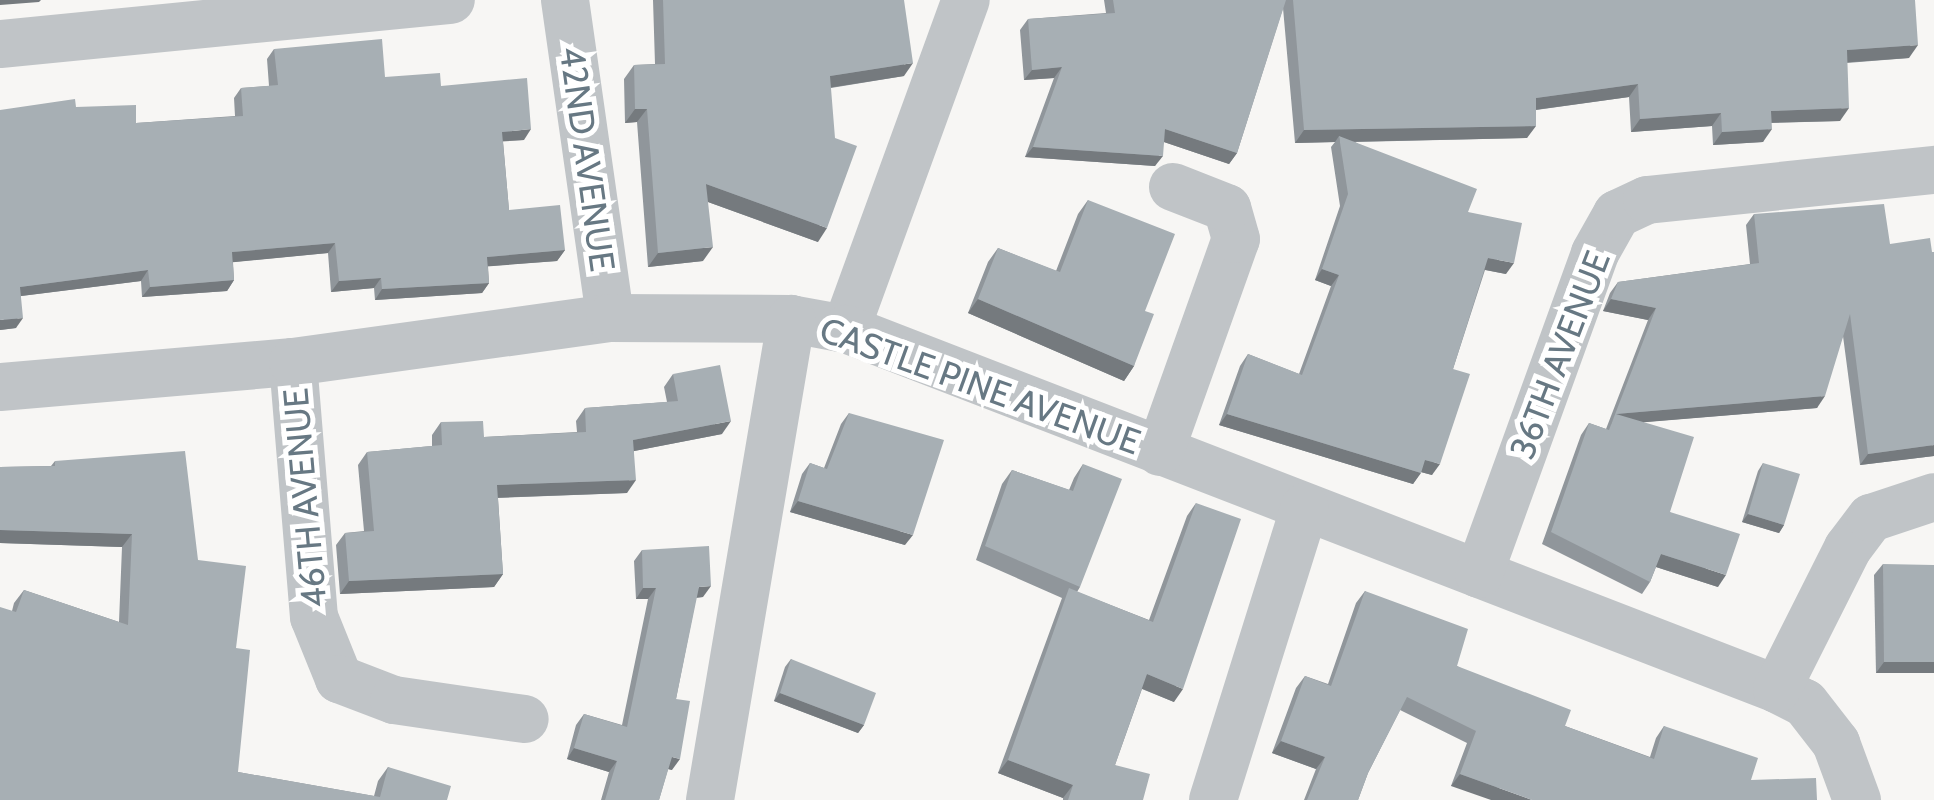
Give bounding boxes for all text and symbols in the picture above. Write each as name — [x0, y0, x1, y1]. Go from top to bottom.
street label: 42ND AVENUE — [550, 44, 624, 274]
street label: 36TH AVENUE — [1501, 245, 1619, 465]
street label: CASTLE PINE AVENUE — [814, 308, 1146, 464]
street label: 46TH AVENUE — [274, 386, 336, 610]

